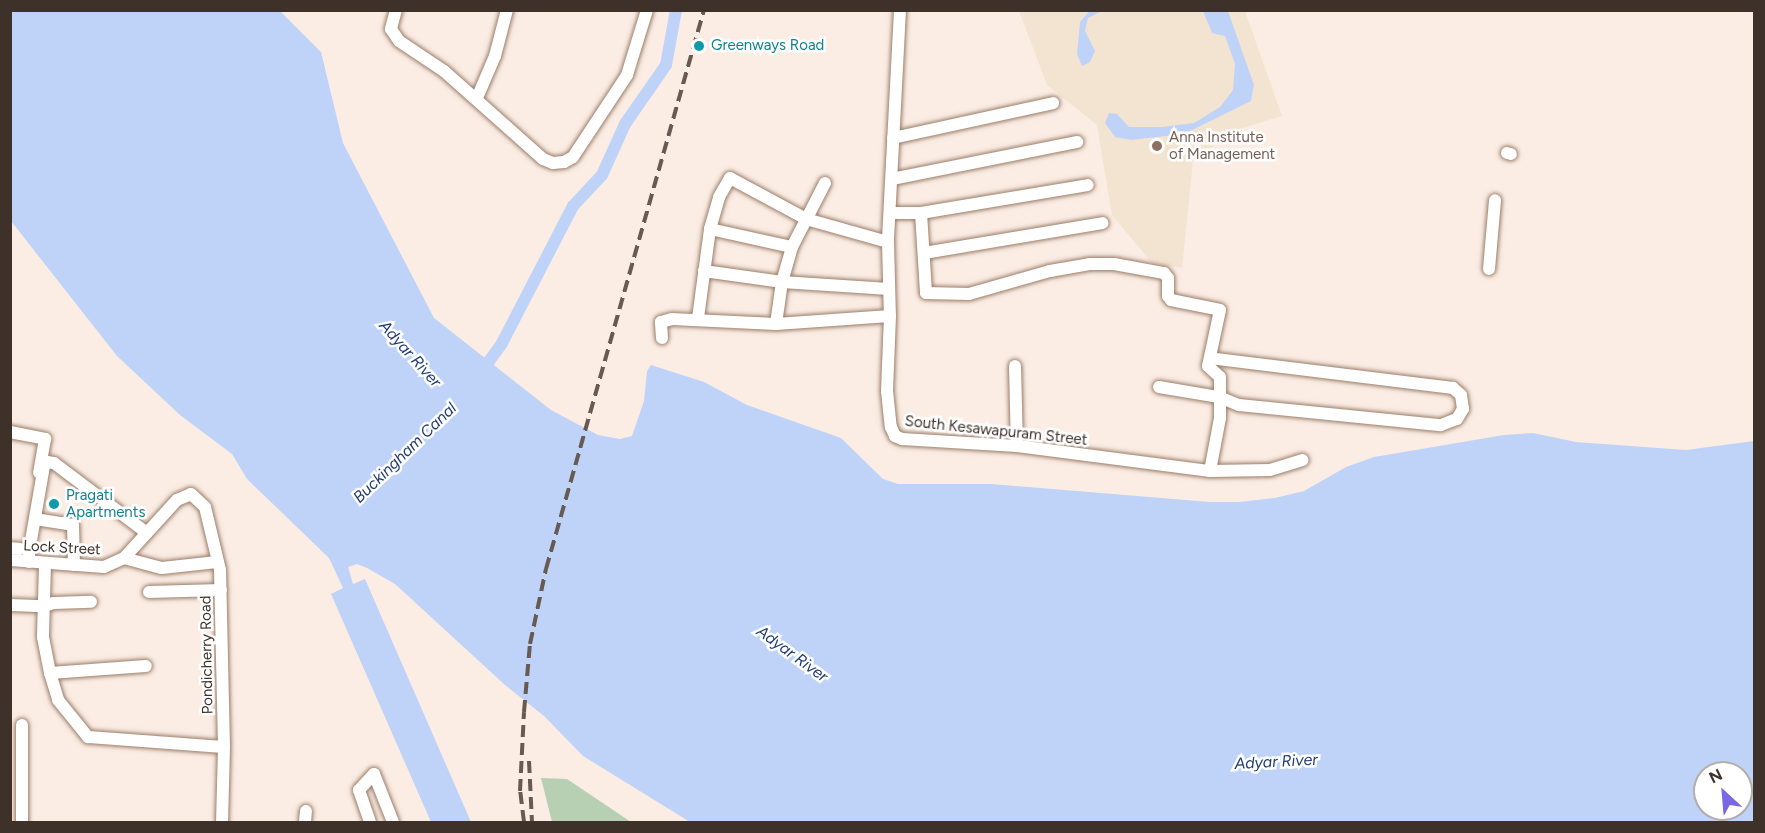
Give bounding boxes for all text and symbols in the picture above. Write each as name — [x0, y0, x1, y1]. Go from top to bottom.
place label: Greenways Road — [711, 37, 824, 55]
marker: Greenways Road — [692, 39, 706, 53]
place label: Anna Institute of Management — [1169, 128, 1275, 163]
marker: Anna Institute of Management — [1150, 139, 1164, 153]
water label: Adyar River — [375, 317, 445, 391]
water label: Buckingham Canal — [349, 399, 461, 507]
street label: South Kesawapuram Street — [904, 412, 1088, 450]
place label: Pragati Apartments — [66, 486, 145, 521]
marker: Pragati Apartments — [47, 497, 61, 511]
street label: Lock Street — [23, 537, 101, 559]
street label: Pondicherry Road — [197, 595, 217, 715]
water label: Adyar River — [753, 622, 831, 686]
water label: Adyar River — [1234, 750, 1318, 774]
north arrow — [1693, 761, 1753, 821]
text: N — [1706, 765, 1725, 787]

